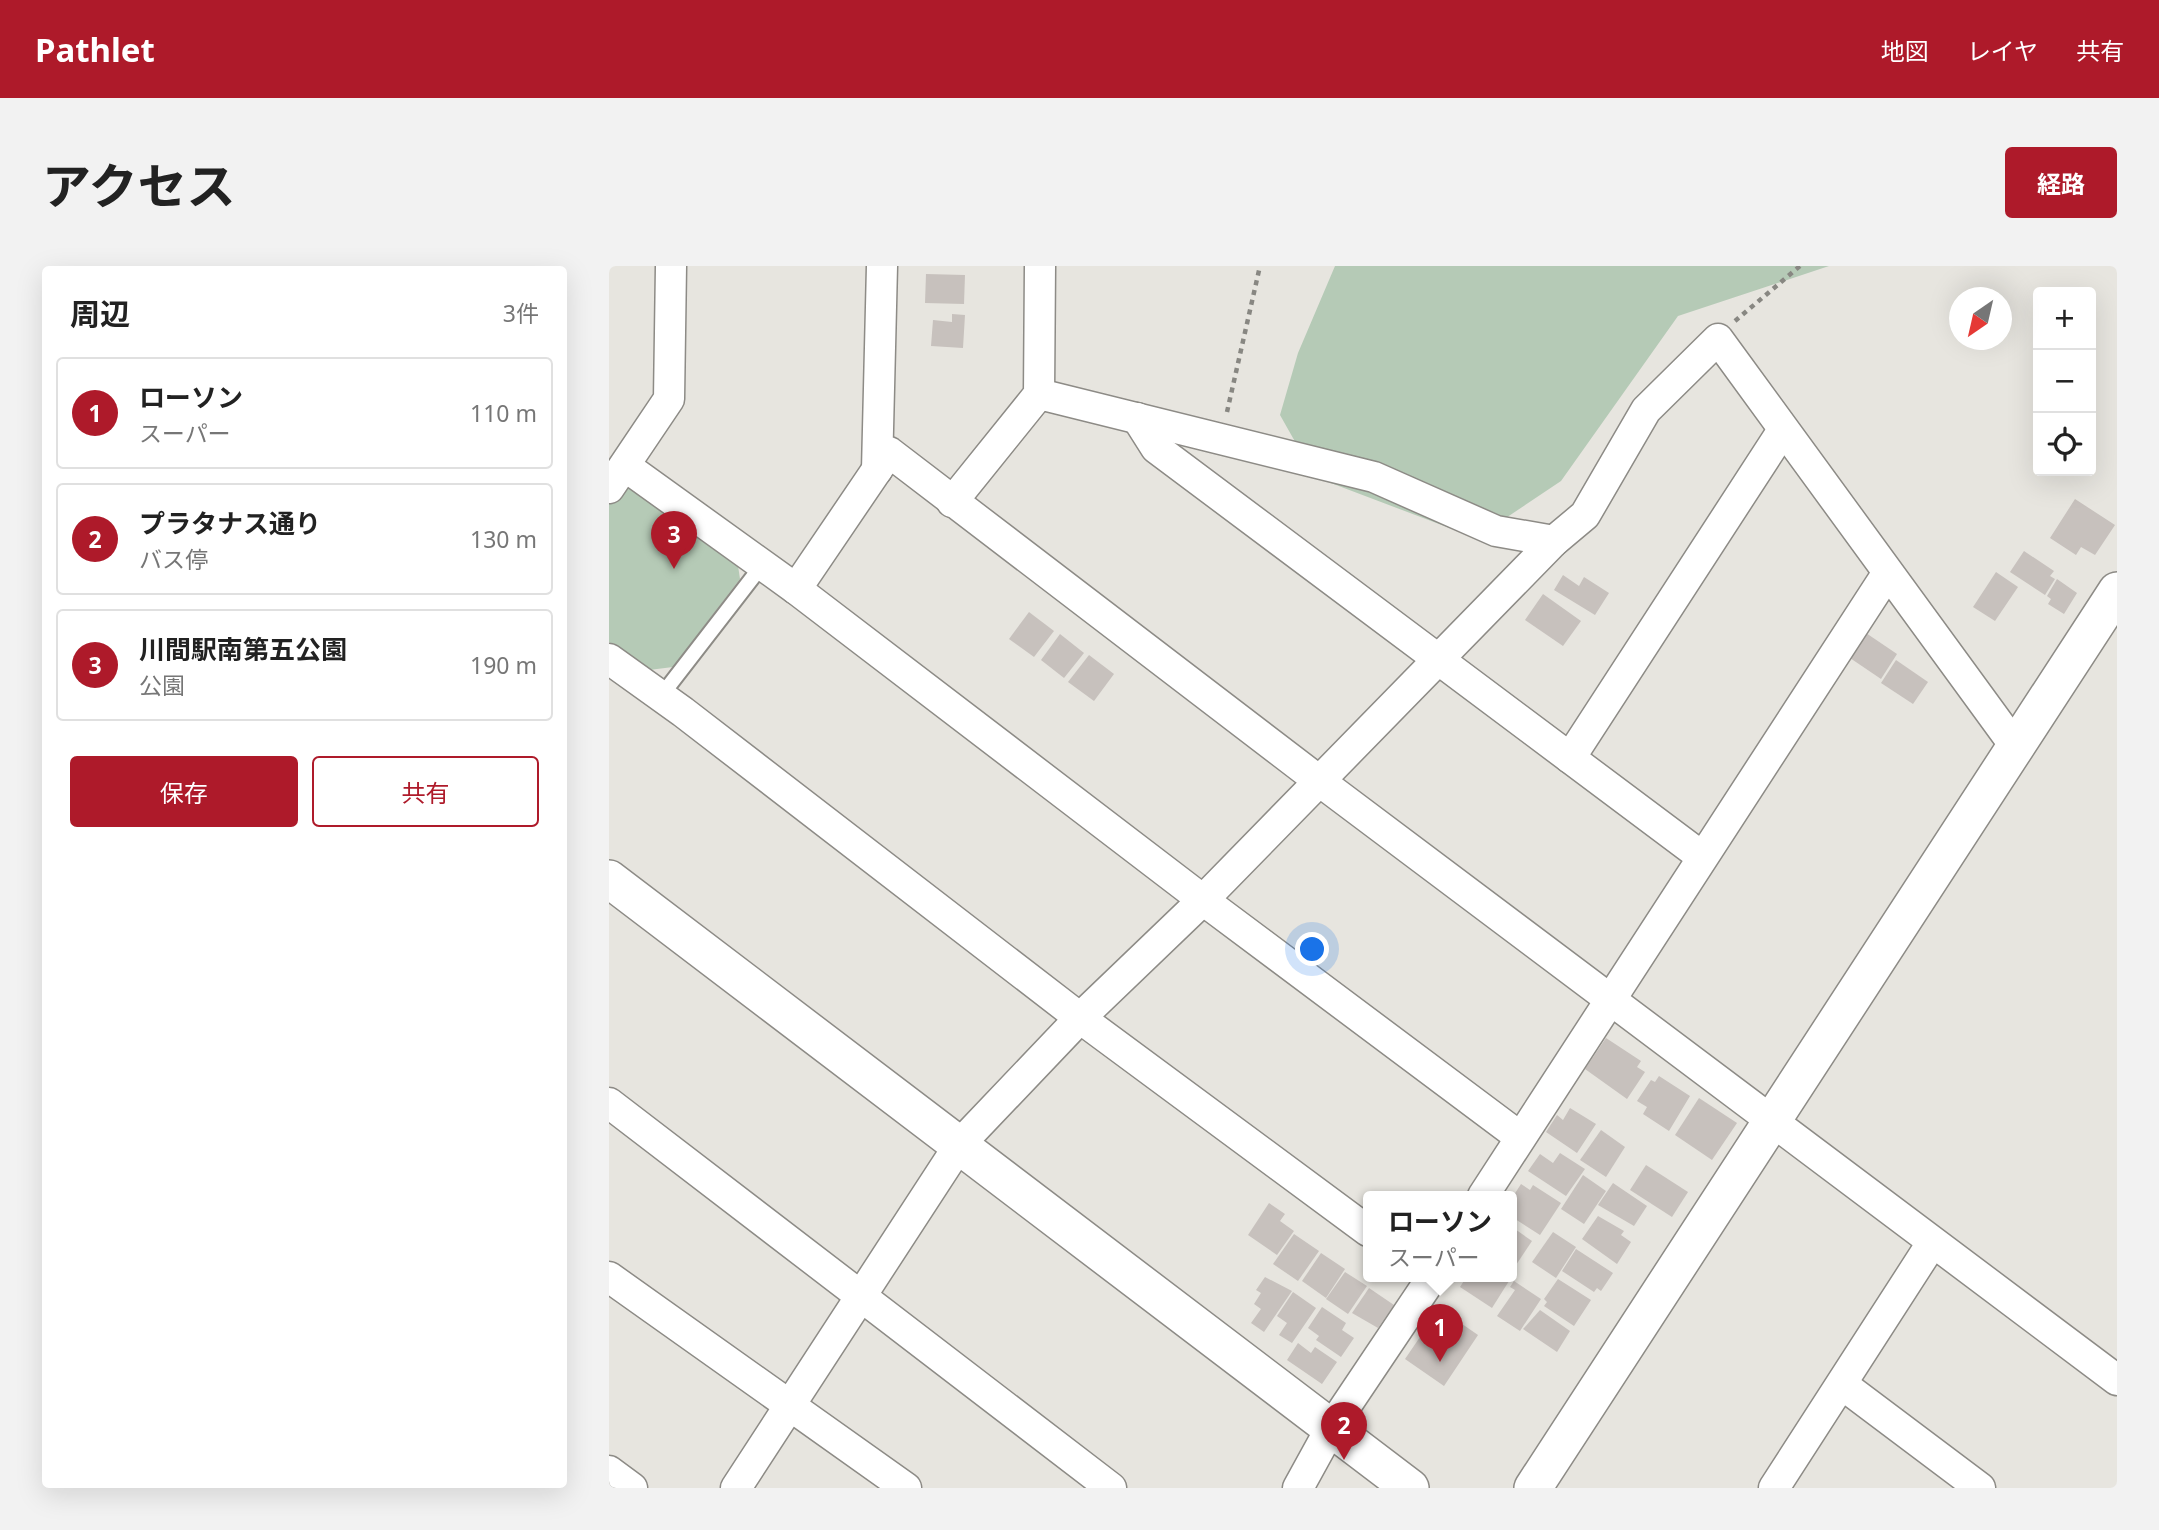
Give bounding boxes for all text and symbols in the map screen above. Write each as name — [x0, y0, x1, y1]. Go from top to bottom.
text: Pathlet — [35, 27, 155, 72]
text: 地図 — [1881, 34, 1929, 67]
text: レイヤ — [1967, 34, 2038, 67]
text: 共有 — [2076, 34, 2124, 67]
button: 経路 — [2005, 147, 2117, 218]
text: アクセス — [42, 152, 236, 218]
north arrow — [1949, 287, 2012, 350]
map controls — [2033, 287, 2096, 476]
button: + — [2033, 287, 2096, 350]
text: 周辺 — [70, 293, 130, 334]
text: 3件 — [503, 297, 539, 329]
button: − — [2033, 350, 2096, 413]
text: ローソン — [139, 379, 243, 415]
text: 1 — [88, 397, 102, 429]
text: 110 m — [470, 397, 537, 429]
button: locate — [2033, 413, 2096, 476]
text: スーパー — [139, 417, 231, 449]
text: プラタナス通り — [139, 505, 321, 541]
pin: 3 — [651, 511, 697, 569]
text: 2 — [88, 523, 102, 555]
text: 130 m — [470, 523, 537, 555]
text: バス停 — [139, 543, 208, 575]
text: 川間駅南第五公園 — [139, 631, 347, 667]
text: 3 — [88, 649, 102, 681]
text: 190 m — [470, 649, 537, 681]
text: 公園 — [139, 669, 185, 701]
button: 保存 — [70, 756, 298, 827]
button: 共有 — [312, 756, 539, 827]
your location — [1295, 932, 1329, 966]
popup — [1363, 1191, 1517, 1282]
text: ローソン — [1388, 1203, 1492, 1239]
text: スーパー — [1388, 1241, 1480, 1273]
pin: 1 — [1417, 1304, 1463, 1362]
pin: 2 — [1321, 1402, 1367, 1460]

